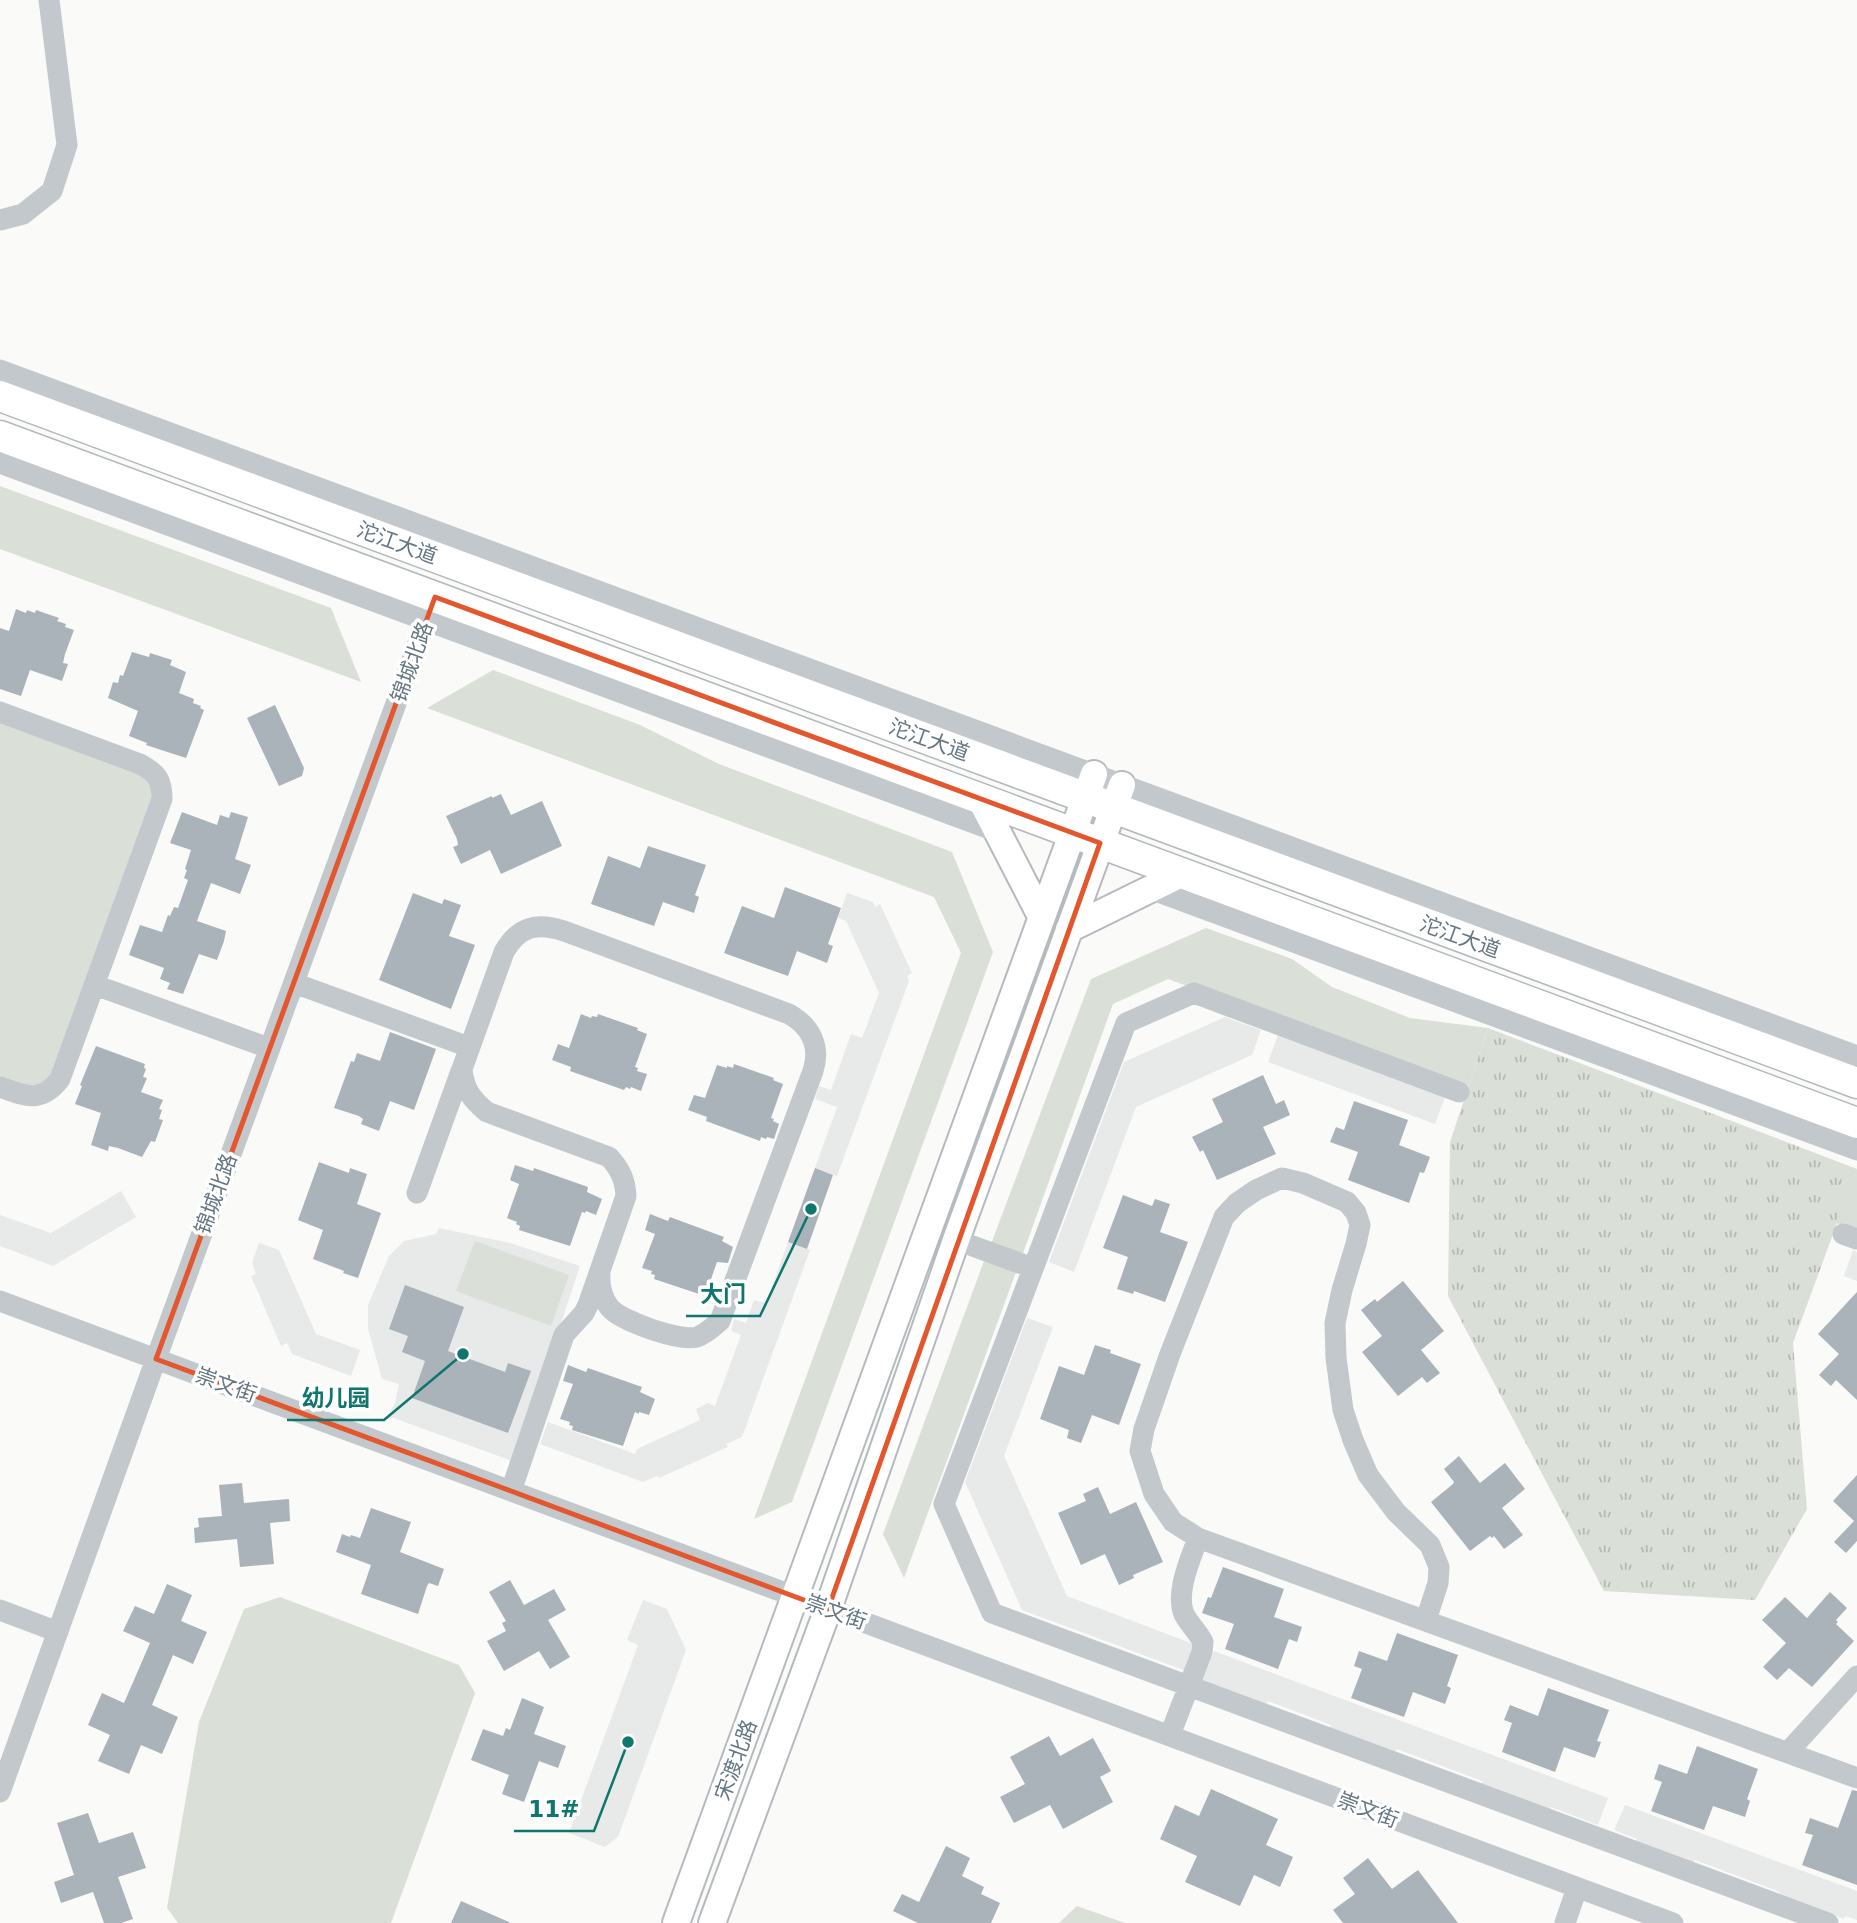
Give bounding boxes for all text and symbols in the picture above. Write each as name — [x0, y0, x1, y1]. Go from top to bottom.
street label: 沱江大道 — [353, 517, 441, 569]
street label: 锦城北路 — [386, 618, 438, 706]
street label: 沱江大道 — [885, 714, 973, 766]
street label: 沱江大道 — [1416, 911, 1504, 963]
street label: 锦城北路 — [190, 1150, 242, 1238]
callout: 大门 — [686, 1272, 760, 1316]
text: 大门 — [700, 1281, 746, 1307]
street label: 崇文街 — [192, 1363, 260, 1407]
callout: 幼儿园 — [287, 1376, 384, 1420]
text: 幼儿园 — [302, 1385, 371, 1411]
street label: 崇文街 — [802, 1590, 870, 1634]
street label: 宋渡北路 — [710, 1716, 762, 1804]
callout: 11# — [514, 1787, 594, 1831]
street label: 崇文街 — [1334, 1788, 1402, 1832]
text: 11# — [528, 1796, 580, 1822]

